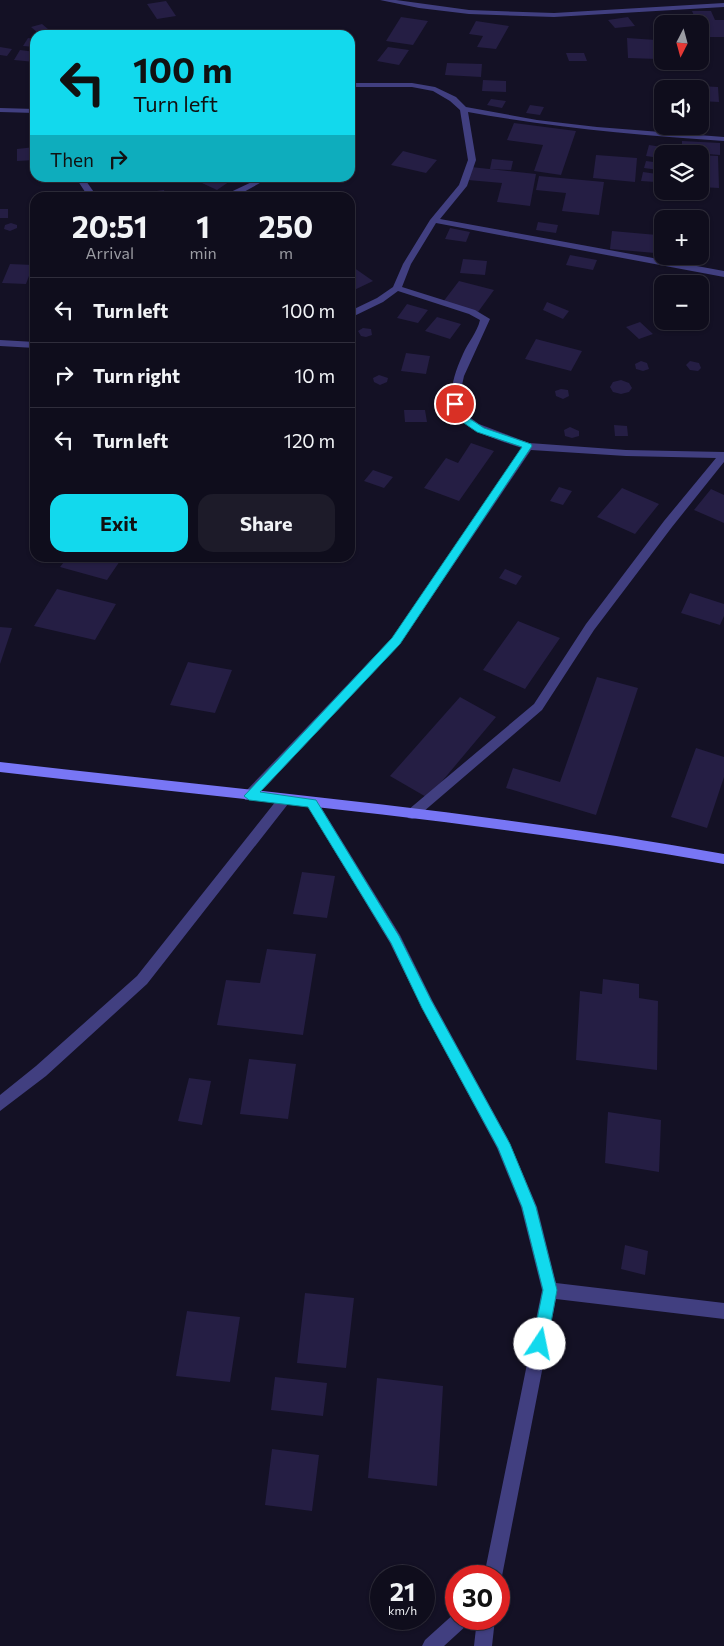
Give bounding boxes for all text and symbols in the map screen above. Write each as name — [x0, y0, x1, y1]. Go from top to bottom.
north arrow — [654, 15, 709, 70]
map controls — [654, 15, 709, 330]
text: 100 m — [133, 47, 233, 90]
icon: left — [50, 50, 115, 115]
button: sound — [654, 80, 709, 135]
text: Turn left — [133, 90, 218, 117]
icon: right — [104, 145, 132, 173]
button: layers — [654, 145, 709, 200]
text: Then — [50, 148, 94, 171]
text: 20:51 — [72, 207, 148, 244]
text: 1 — [196, 207, 210, 244]
text: 250 — [259, 207, 313, 244]
button: + — [654, 210, 709, 265]
text: Arrival — [86, 243, 134, 262]
text: min — [190, 243, 217, 262]
text: m — [279, 243, 293, 262]
button: − — [654, 275, 709, 330]
icon: left — [50, 296, 78, 324]
text: Turn left — [93, 299, 168, 322]
text: 100 m — [282, 299, 335, 322]
icon: right — [50, 361, 78, 389]
text: Turn right — [93, 364, 180, 387]
text: 10 m — [294, 364, 335, 387]
pin — [434, 383, 476, 425]
icon: arrive — [441, 390, 469, 418]
icon: left — [50, 426, 78, 454]
text: Turn left — [93, 429, 168, 452]
text: 120 m — [284, 429, 335, 452]
button: Exit — [50, 494, 188, 552]
button: Share — [198, 494, 335, 552]
position arrow — [513, 1317, 565, 1369]
speed limit sign: 30 — [445, 1565, 510, 1630]
text: 21 — [390, 1576, 415, 1606]
text: km/h — [388, 1603, 417, 1617]

